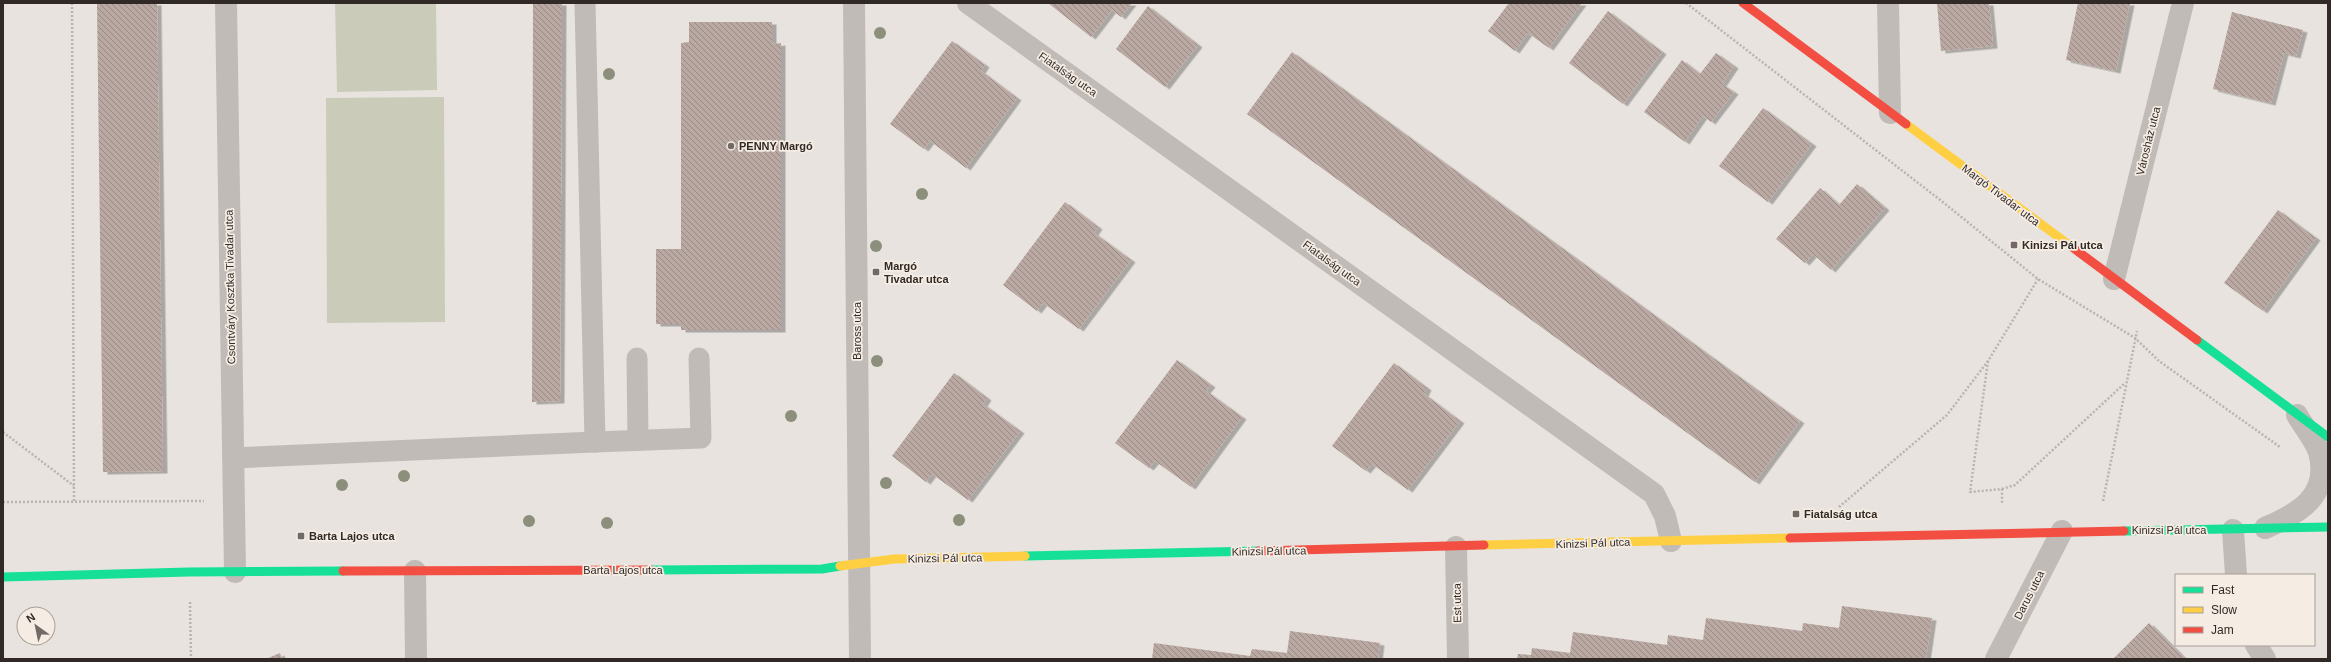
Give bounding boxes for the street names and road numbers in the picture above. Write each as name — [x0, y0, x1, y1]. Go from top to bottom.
street label: Fiatalság utca — [1037, 49, 1100, 99]
street label: Városház utca — [2134, 105, 2163, 177]
street label: Margó Tivadar utca — [1960, 162, 2043, 229]
street label: Csontváry Kosztka Tivadar utca — [223, 209, 237, 364]
street label: Fiatalság utca — [1301, 238, 1364, 288]
street label: Baross utca — [851, 301, 863, 360]
street label: Kinizsi Pál utca — [2132, 524, 2207, 536]
street label: Kinizsi Pál utca — [1556, 536, 1631, 550]
street label: Kinizsi Pál utca — [1232, 544, 1307, 558]
street label: Kinizsi Pál utca — [908, 551, 983, 565]
street label: Barta Lajos utca — [583, 564, 664, 576]
street label: Darus utca — [2012, 568, 2047, 621]
street label: Est utca — [1451, 582, 1463, 623]

